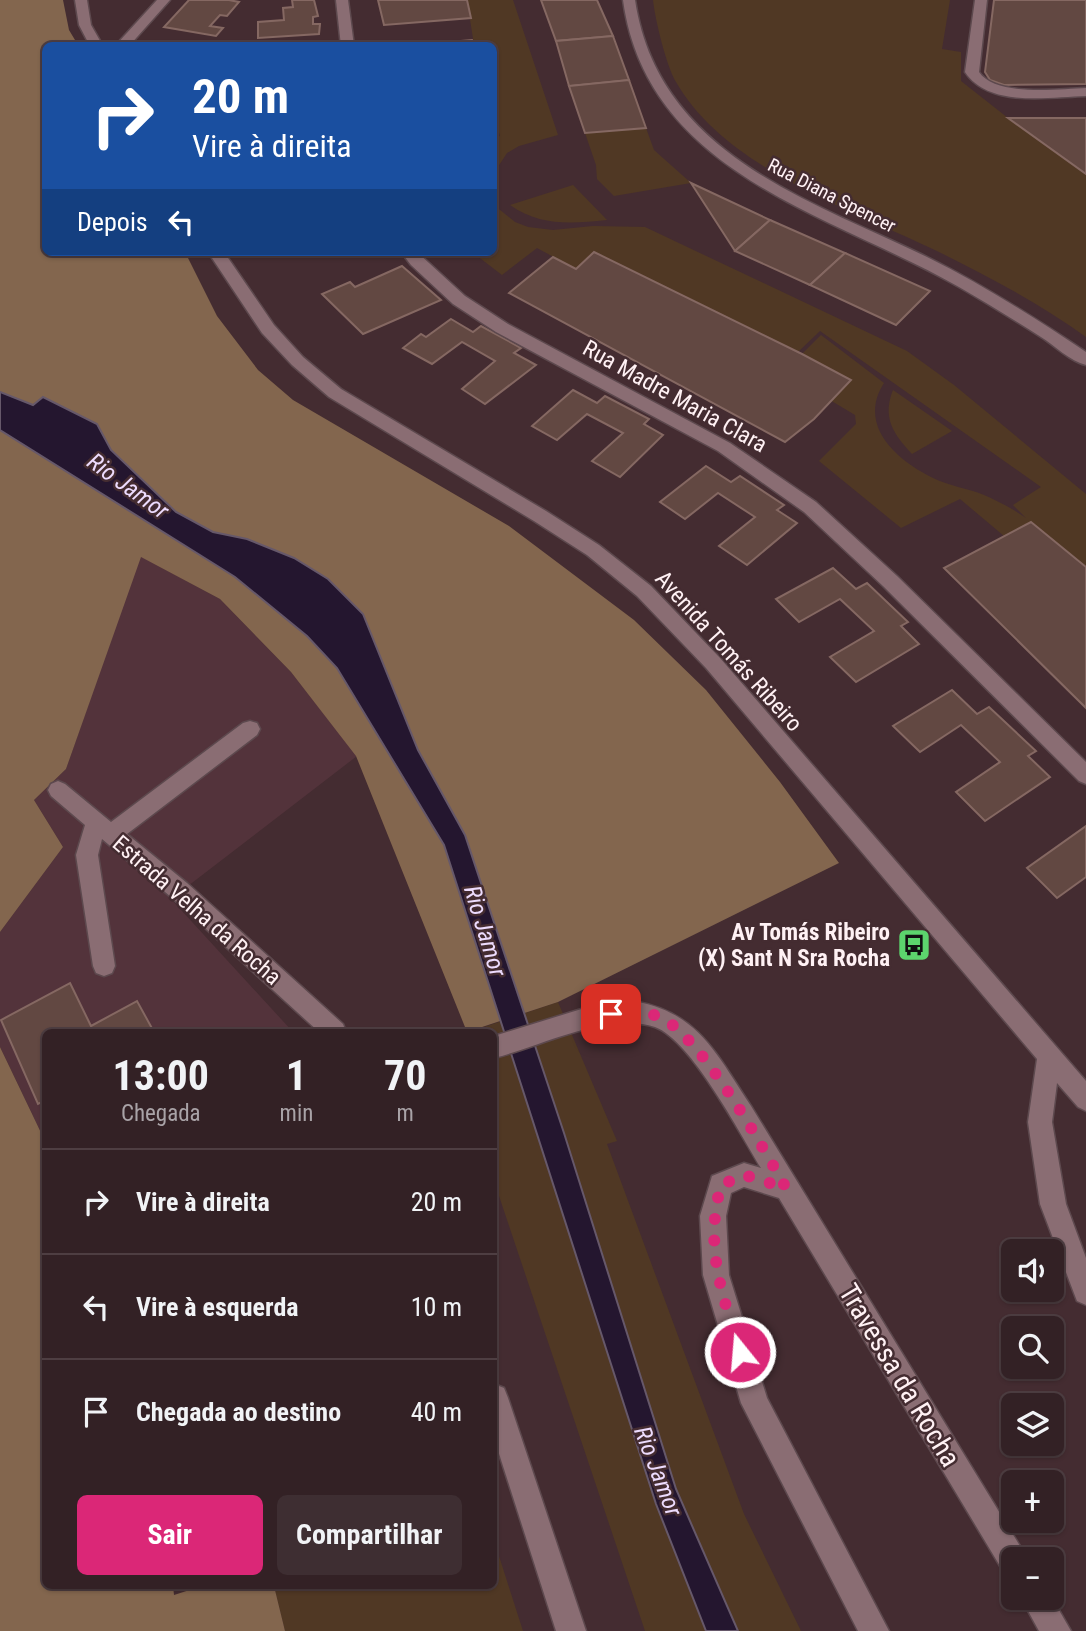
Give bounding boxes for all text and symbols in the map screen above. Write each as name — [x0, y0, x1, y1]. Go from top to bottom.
text: 20 m — [192, 68, 289, 125]
icon: right — [77, 70, 168, 161]
text: Vire à direita — [192, 127, 352, 165]
street label: Rua Diana Spencer — [764, 153, 900, 238]
icon: left — [162, 203, 200, 241]
text: Depois — [77, 207, 148, 237]
street label: Rua Madre Maria Clara — [578, 335, 771, 458]
water label: Rio Jamor — [82, 447, 175, 525]
street label: Avenida Tomás Ribeiro — [649, 566, 808, 737]
street label: Estrada Velha da Rocha — [107, 830, 286, 991]
water label: Rio Jamor — [458, 882, 512, 981]
place label: Av Tomás Ribeiro (X) Sant N Sra Rocha — [698, 919, 890, 972]
bus stop icon: Av Tomás Ribeiro (X) Sant N Sra Rocha — [895, 926, 933, 964]
pin — [581, 984, 641, 1044]
icon: arrive — [592, 995, 630, 1033]
text: 13:00 — [113, 1051, 209, 1100]
text: 1 — [286, 1051, 307, 1100]
text: 70 — [384, 1051, 426, 1100]
text: Chegada — [121, 1100, 201, 1127]
text: min — [280, 1100, 313, 1127]
text: m — [396, 1100, 414, 1127]
icon: right — [77, 1183, 115, 1221]
text: Vire à direita — [136, 1187, 270, 1217]
text: 20 m — [411, 1187, 462, 1217]
map controls — [1001, 1239, 1064, 1610]
button: sound — [1001, 1239, 1064, 1302]
street label: Travessa da Rocha — [832, 1278, 967, 1473]
icon: left — [77, 1288, 115, 1326]
text: Vire à esquerda — [136, 1292, 299, 1322]
text: 10 m — [411, 1292, 462, 1322]
position arrow — [703, 1315, 777, 1389]
button: search — [1001, 1316, 1064, 1379]
icon: arrive — [77, 1393, 115, 1431]
button: layers — [1001, 1393, 1064, 1456]
text: Chegada ao destino — [136, 1397, 341, 1427]
text: 40 m — [411, 1397, 462, 1427]
water label: Rio Jamor — [628, 1422, 688, 1521]
button: + — [1001, 1470, 1064, 1533]
button: Sair — [77, 1495, 263, 1575]
button: Compartilhar — [277, 1495, 462, 1575]
button: − — [1001, 1547, 1064, 1610]

